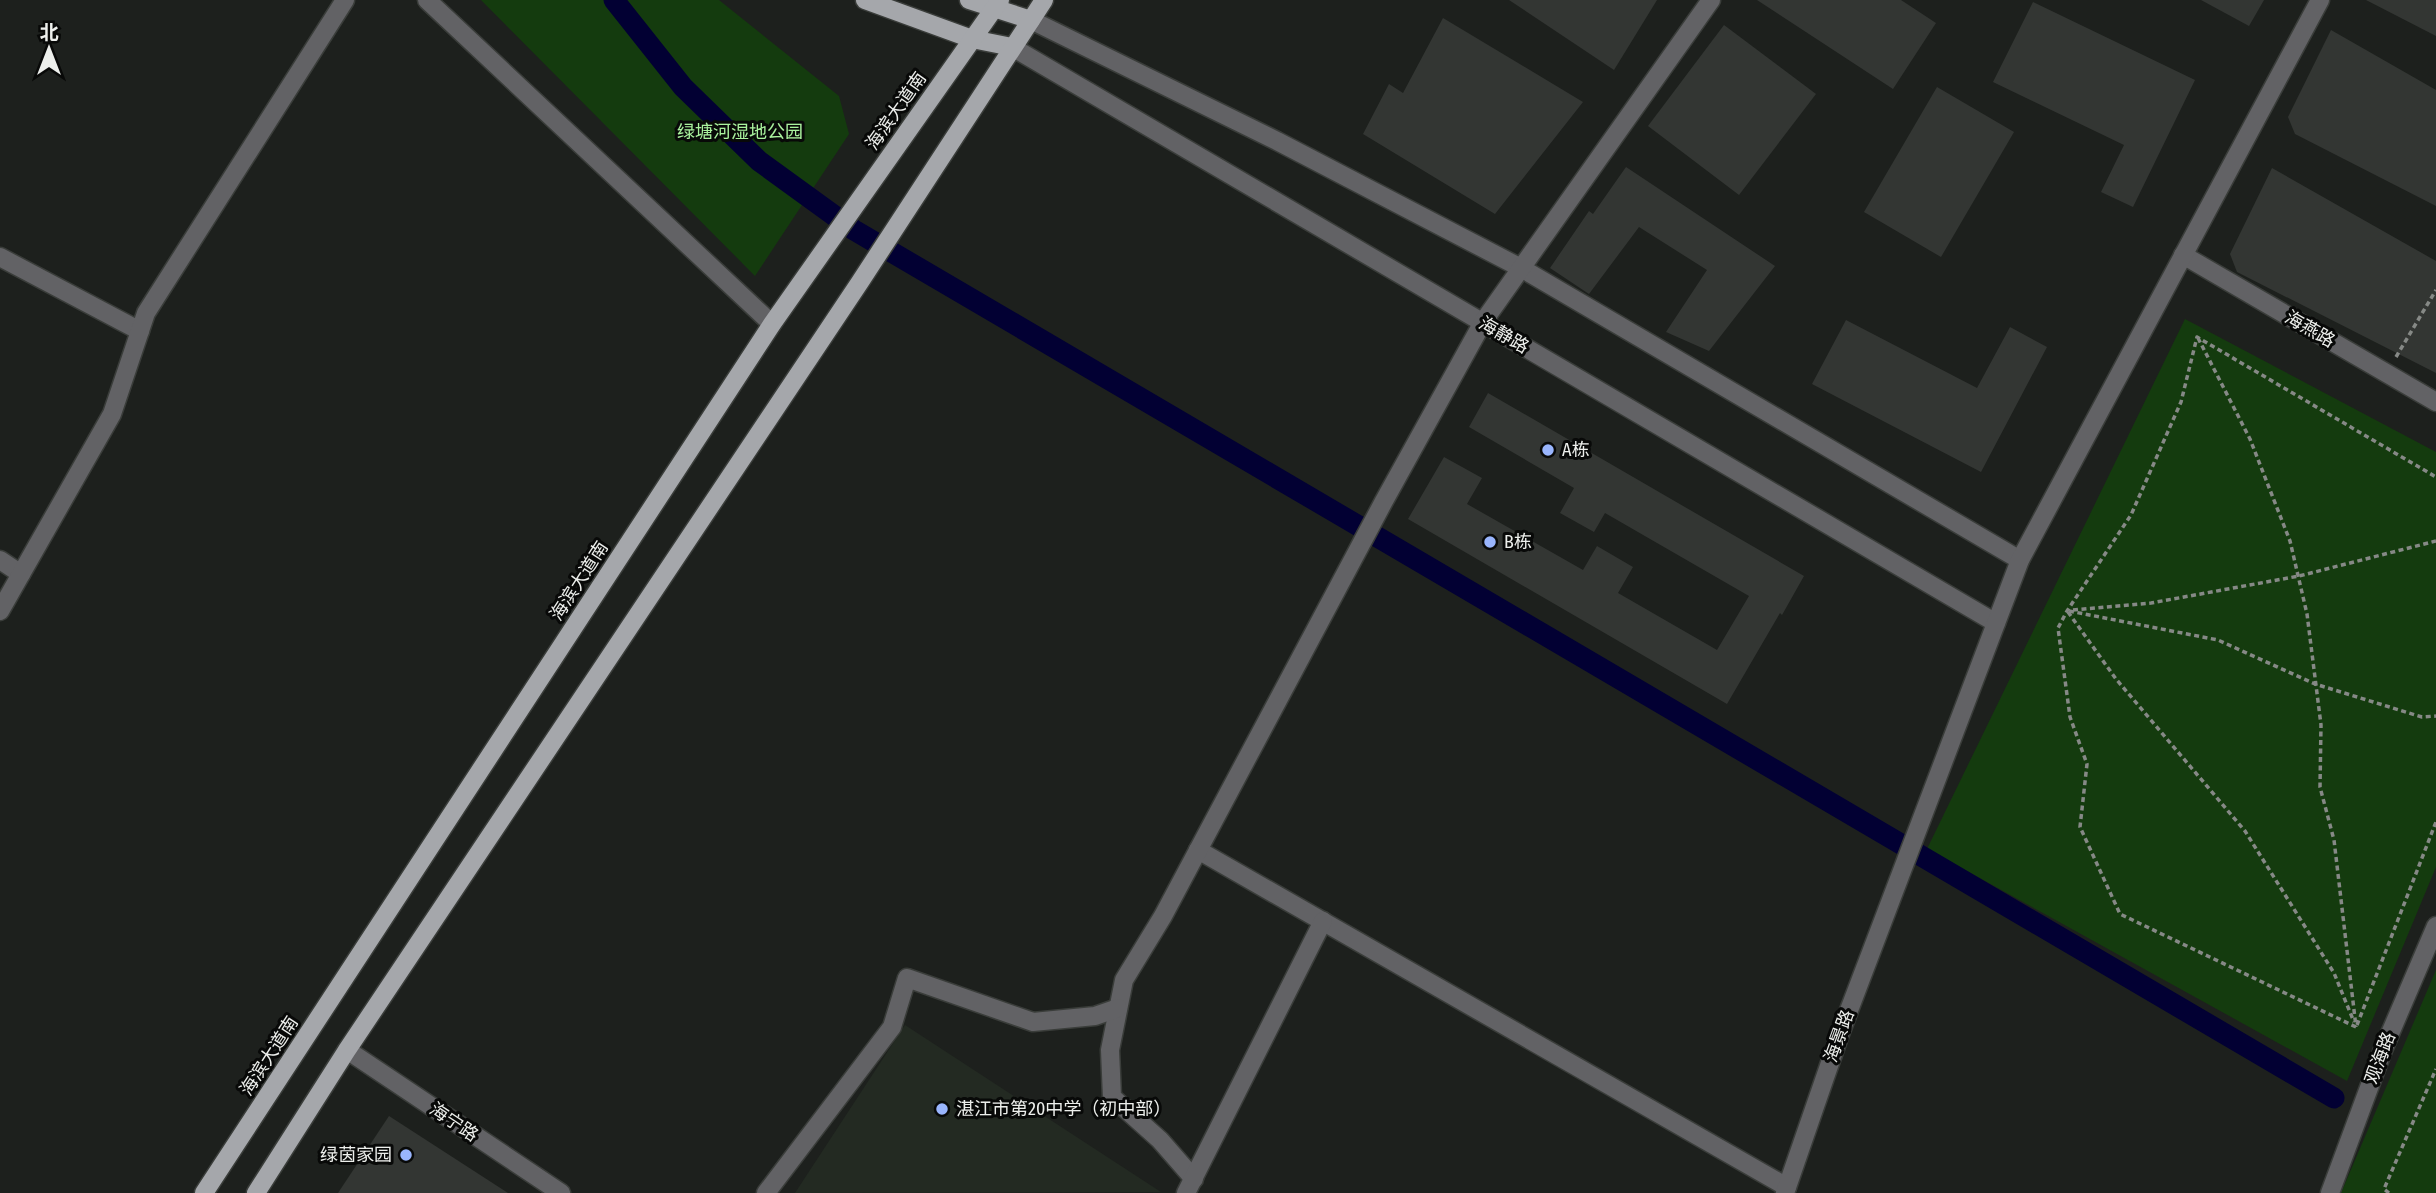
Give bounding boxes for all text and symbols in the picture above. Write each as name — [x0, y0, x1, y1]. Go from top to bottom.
north arrow — [14, 14, 84, 84]
text: 北 — [39, 21, 59, 44]
street label: 海滨大道南 — [861, 68, 931, 154]
park label: 绿塘河湿地公园 — [677, 121, 803, 143]
street label: 海燕路 — [2281, 306, 2339, 352]
street label: 海静路 — [1475, 312, 1533, 358]
place label: A栋 — [1562, 439, 1589, 461]
marker: A栋 — [1540, 442, 1556, 458]
place label: B栋 — [1504, 531, 1532, 553]
marker: B栋 — [1482, 534, 1498, 550]
street label: 海滨大道南 — [545, 537, 613, 625]
street label: 海景路 — [1819, 1007, 1859, 1065]
street label: 海滨大道南 — [235, 1012, 303, 1100]
street label: 观海路 — [2360, 1029, 2400, 1087]
street label: 海宁路 — [425, 1098, 483, 1146]
place label: 湛江市第20中学（初中部） — [956, 1098, 1171, 1120]
marker: 湛江市第20中学（初中部） — [934, 1101, 950, 1117]
place label: 绿茵家园 — [320, 1144, 392, 1166]
marker: 绿茵家园 — [398, 1147, 414, 1163]

